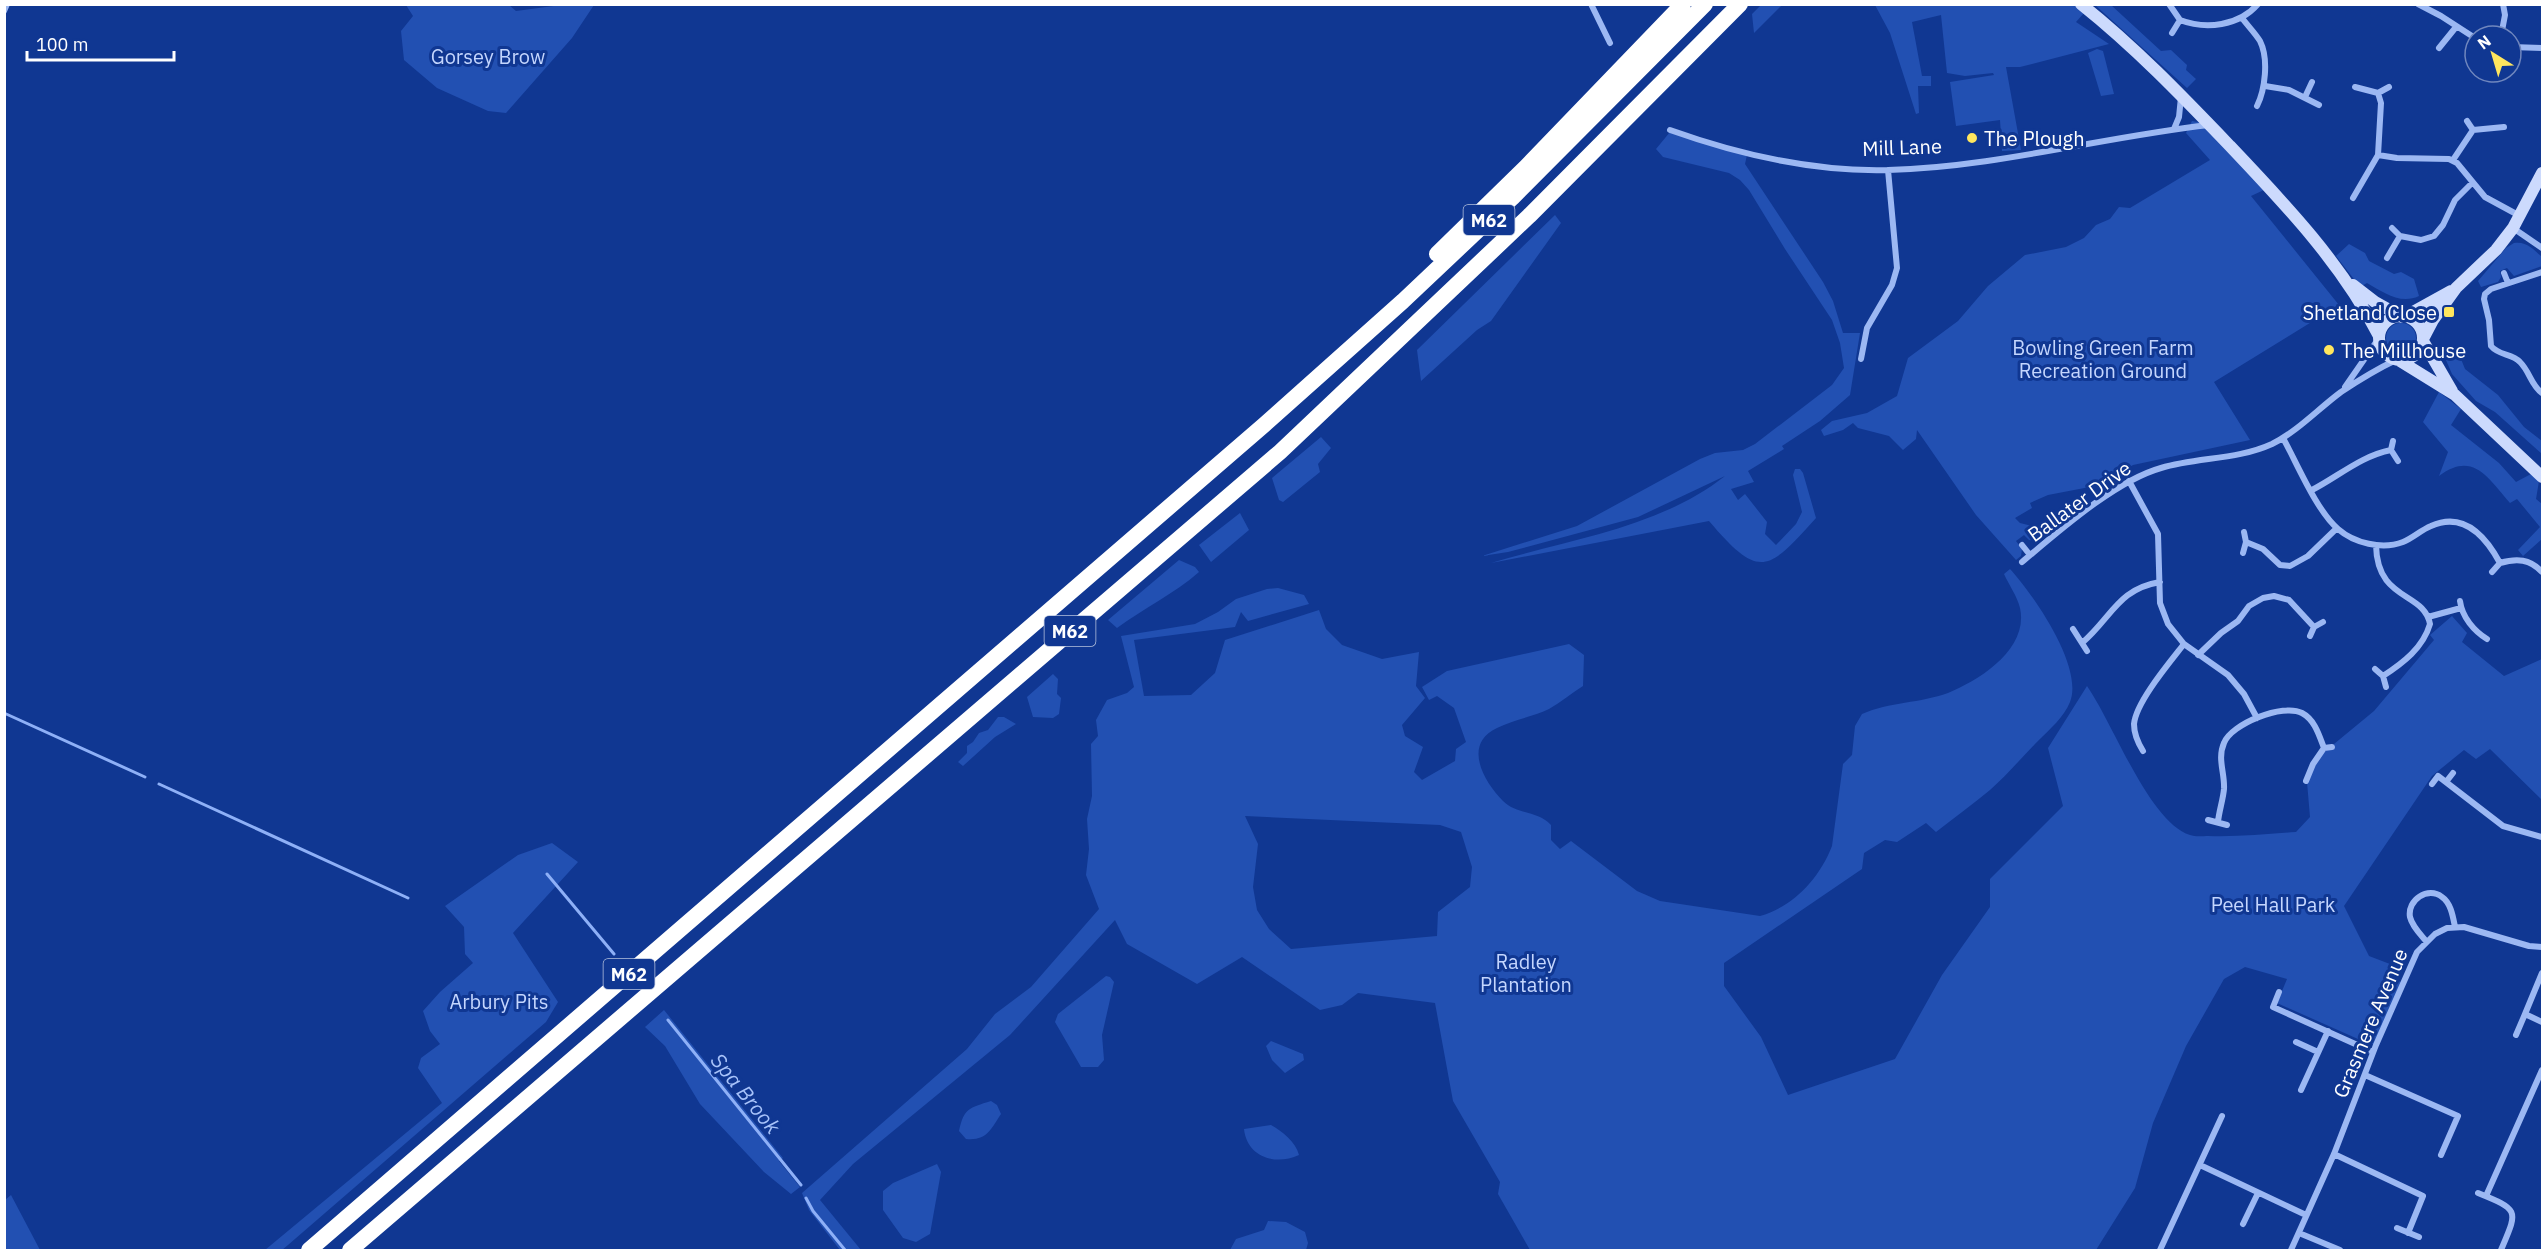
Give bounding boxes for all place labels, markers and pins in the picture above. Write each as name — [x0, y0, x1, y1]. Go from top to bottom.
place label: The Plough — [1984, 125, 2085, 152]
marker: The Plough — [1965, 131, 1979, 145]
place label: Shetland Close — [2302, 299, 2437, 326]
marker: Shetland Close — [2442, 305, 2456, 319]
place label: The Millhouse — [2341, 337, 2466, 364]
marker: The Millhouse — [2322, 343, 2336, 357]

